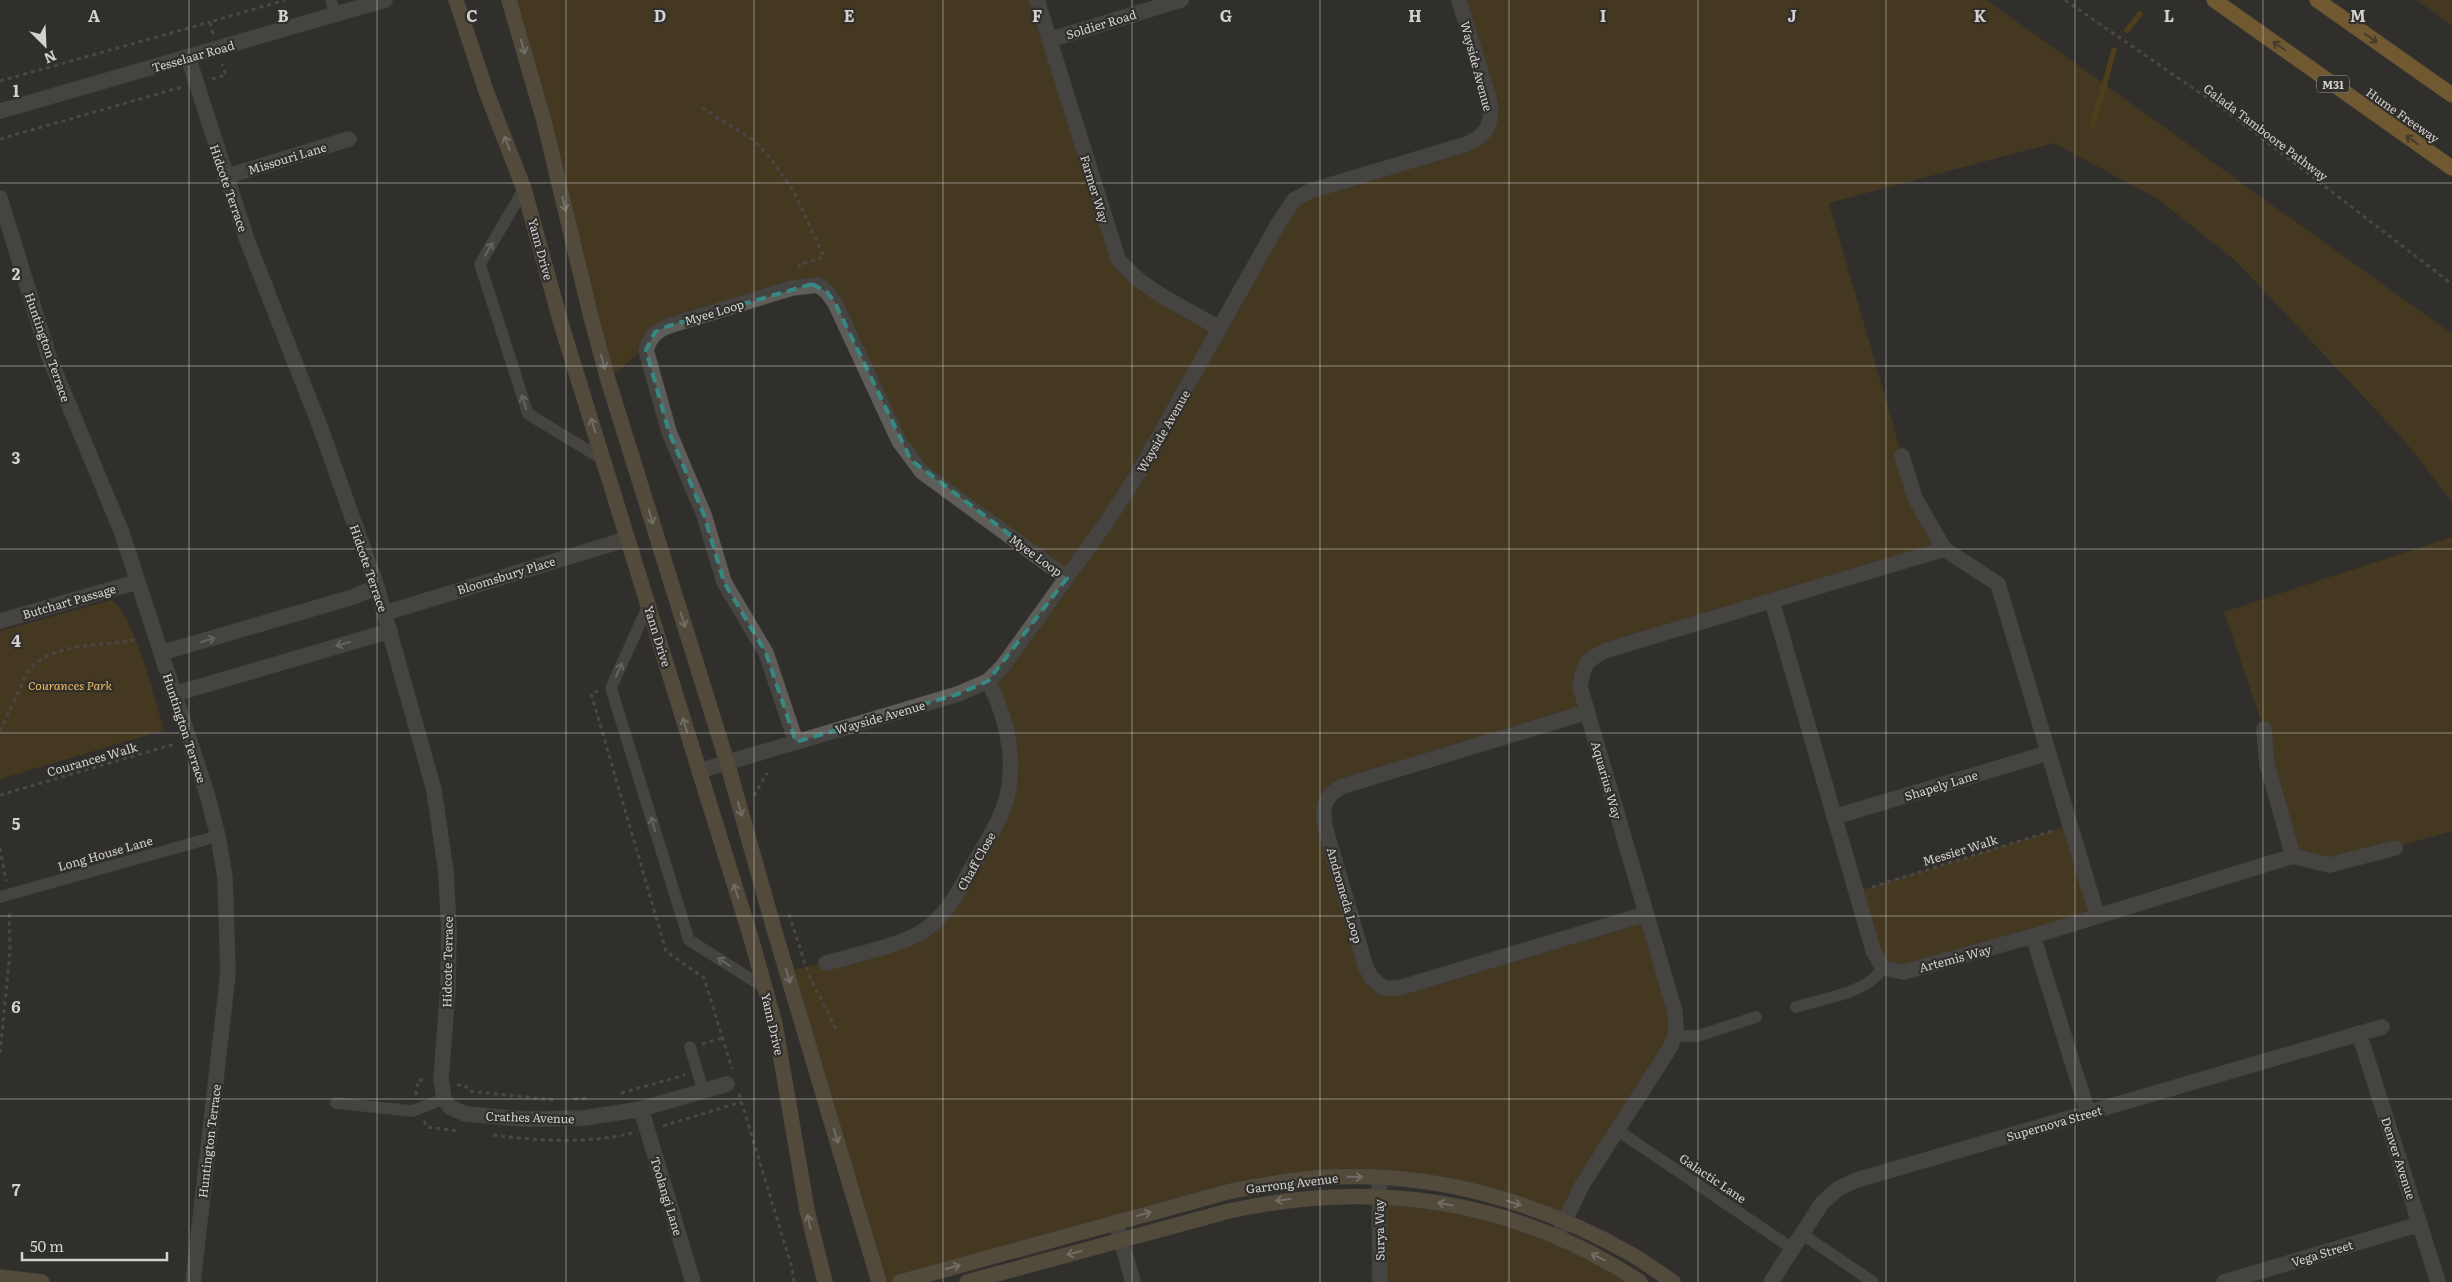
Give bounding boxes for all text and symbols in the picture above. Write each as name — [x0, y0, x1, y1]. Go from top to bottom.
text: A — [88, 3, 100, 27]
text: B — [277, 3, 289, 27]
text: C — [466, 3, 478, 27]
text: D — [654, 3, 666, 27]
text: E — [844, 3, 855, 27]
text: F — [1032, 3, 1042, 27]
text: G — [1220, 3, 1232, 27]
text: H — [1408, 3, 1422, 27]
text: I — [1600, 3, 1606, 27]
text: J — [1787, 3, 1797, 27]
text: K — [1974, 3, 1987, 27]
text: L — [2164, 3, 2174, 27]
text: M — [2350, 3, 2366, 27]
street label: Soldier Road — [1064, 5, 1139, 43]
street label: Wayside Avenue — [1456, 19, 1498, 113]
north arrow — [20, 20, 70, 70]
one-way arrow — [2364, 33, 2378, 43]
street label: Tesselaar Road — [150, 35, 237, 76]
one-way arrow — [518, 38, 528, 54]
one-way arrow — [2272, 41, 2286, 51]
text: N — [41, 46, 60, 69]
road number: M31 — [2317, 76, 2349, 92]
text: 1 — [13, 78, 20, 102]
street label: Galada Tamboore Pathway — [2200, 79, 2332, 185]
street label: Hume Freeway — [2363, 83, 2443, 147]
one-way arrow — [2405, 135, 2419, 145]
one-way arrow — [501, 136, 510, 151]
street label: Missouri Lane — [245, 137, 329, 179]
street label: Hidcote Terrace — [206, 142, 252, 234]
street label: Farmer Way — [1076, 153, 1114, 225]
one-way arrow — [560, 195, 569, 211]
street label: Yann Drive — [524, 216, 558, 282]
one-way arrow — [485, 242, 495, 256]
text: 2 — [12, 261, 21, 285]
street label: Huntington Terrace — [21, 290, 75, 404]
street label: Myee Loop — [682, 294, 746, 330]
one-way arrow — [599, 353, 609, 369]
street label: Wayside Avenue — [1132, 386, 1194, 476]
one-way arrow — [519, 394, 529, 410]
one-way arrow — [587, 417, 597, 433]
text: 3 — [12, 445, 21, 469]
one-way arrow — [646, 509, 656, 525]
street label: Hidcote Terrace — [346, 522, 392, 614]
street label: Myee Loop — [1006, 530, 1066, 580]
street label: Bloomsbury Place — [455, 551, 557, 599]
street label: Butchart Passage — [20, 579, 118, 623]
street label: Yann Drive — [640, 603, 676, 669]
one-way arrow — [678, 612, 688, 628]
text: 4 — [11, 628, 21, 652]
one-way arrow — [199, 634, 215, 644]
one-way arrow — [335, 640, 351, 650]
one-way arrow — [614, 662, 624, 677]
street label: Huntington Terrace — [159, 671, 211, 785]
park label: Courances Park — [28, 676, 112, 694]
street label: Wayside Avenue — [833, 696, 927, 738]
one-way arrow — [679, 717, 689, 733]
street label: Courances Walk — [45, 737, 140, 781]
street label: Aquarius Way — [1587, 739, 1627, 821]
street label: Shapely Lane — [1902, 765, 1980, 805]
one-way arrow — [736, 801, 745, 817]
text: 5 — [12, 811, 21, 835]
one-way arrow — [648, 816, 658, 832]
street label: Chaff Close — [953, 828, 999, 894]
street label: Messier Walk — [1920, 830, 2000, 870]
street label: Long House Lane — [55, 831, 155, 875]
street label: Andromeda Loop — [1323, 845, 1367, 945]
one-way arrow — [731, 884, 741, 900]
street label: Hidcote Terrace — [437, 916, 457, 1008]
street label: Artemis Way — [1917, 940, 1993, 976]
one-way arrow — [717, 957, 731, 967]
one-way arrow — [783, 968, 793, 984]
street label: Yann Drive — [757, 991, 789, 1057]
text: 6 — [11, 994, 21, 1018]
street label: Huntington Terrace — [193, 1083, 225, 1199]
street label: Supernova Street — [2004, 1101, 2104, 1145]
street label: Crathes Avenue — [485, 1106, 575, 1128]
street label: Denver Avenue — [2377, 1114, 2421, 1202]
one-way arrow — [831, 1127, 841, 1143]
street label: Galactic Lane — [1676, 1149, 1750, 1207]
street label: Toolangi Lane — [646, 1154, 688, 1238]
street label: Garrong Avenue — [1245, 1168, 1339, 1198]
one-way arrow — [1346, 1172, 1362, 1182]
text: 7 — [12, 1177, 21, 1201]
one-way arrow — [1276, 1196, 1292, 1206]
street label: Surya Way — [1369, 1199, 1389, 1261]
one-way arrow — [1438, 1199, 1454, 1208]
one-way arrow — [1506, 1199, 1521, 1208]
one-way arrow — [1135, 1209, 1151, 1218]
one-way arrow — [804, 1214, 814, 1230]
scale bar — [22, 1230, 168, 1262]
text: 50 m — [30, 1234, 64, 1257]
street label: Vega Street — [2289, 1235, 2355, 1271]
one-way arrow — [1067, 1248, 1083, 1258]
one-way arrow — [1591, 1252, 1606, 1261]
one-way arrow — [945, 1262, 961, 1272]

